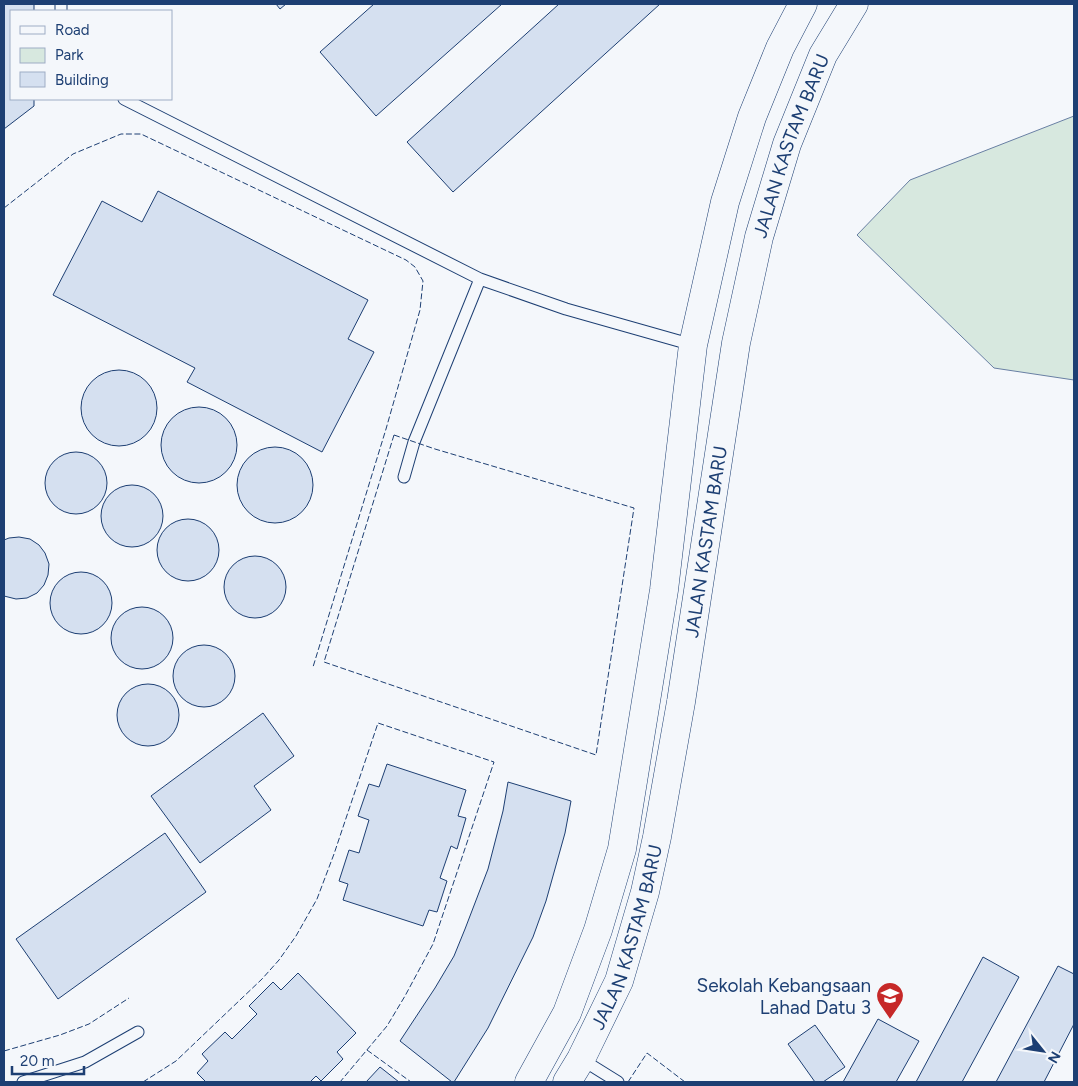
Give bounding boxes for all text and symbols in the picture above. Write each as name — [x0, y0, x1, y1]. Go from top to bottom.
legend — [10, 10, 172, 100]
text: Road — [55, 21, 90, 39]
text: Park — [55, 46, 84, 64]
street label: JALAN KASTAM BARU — [748, 50, 834, 241]
text: Building — [55, 71, 109, 89]
street label: JALAN KASTAM BARU — [680, 444, 732, 639]
street label: JALAN KASTAM BARU — [586, 842, 667, 1033]
place label: Sekolah Kebangsaan Lahad Datu 3 — [697, 974, 871, 1019]
school or university icon: Sekolah Kebangsaan Lahad Datu 3 — [875, 981, 905, 1020]
north arrow — [1018, 1026, 1068, 1076]
scale bar — [12, 1044, 85, 1076]
text: N — [1044, 1048, 1064, 1066]
text: 20 m — [20, 1052, 54, 1070]

